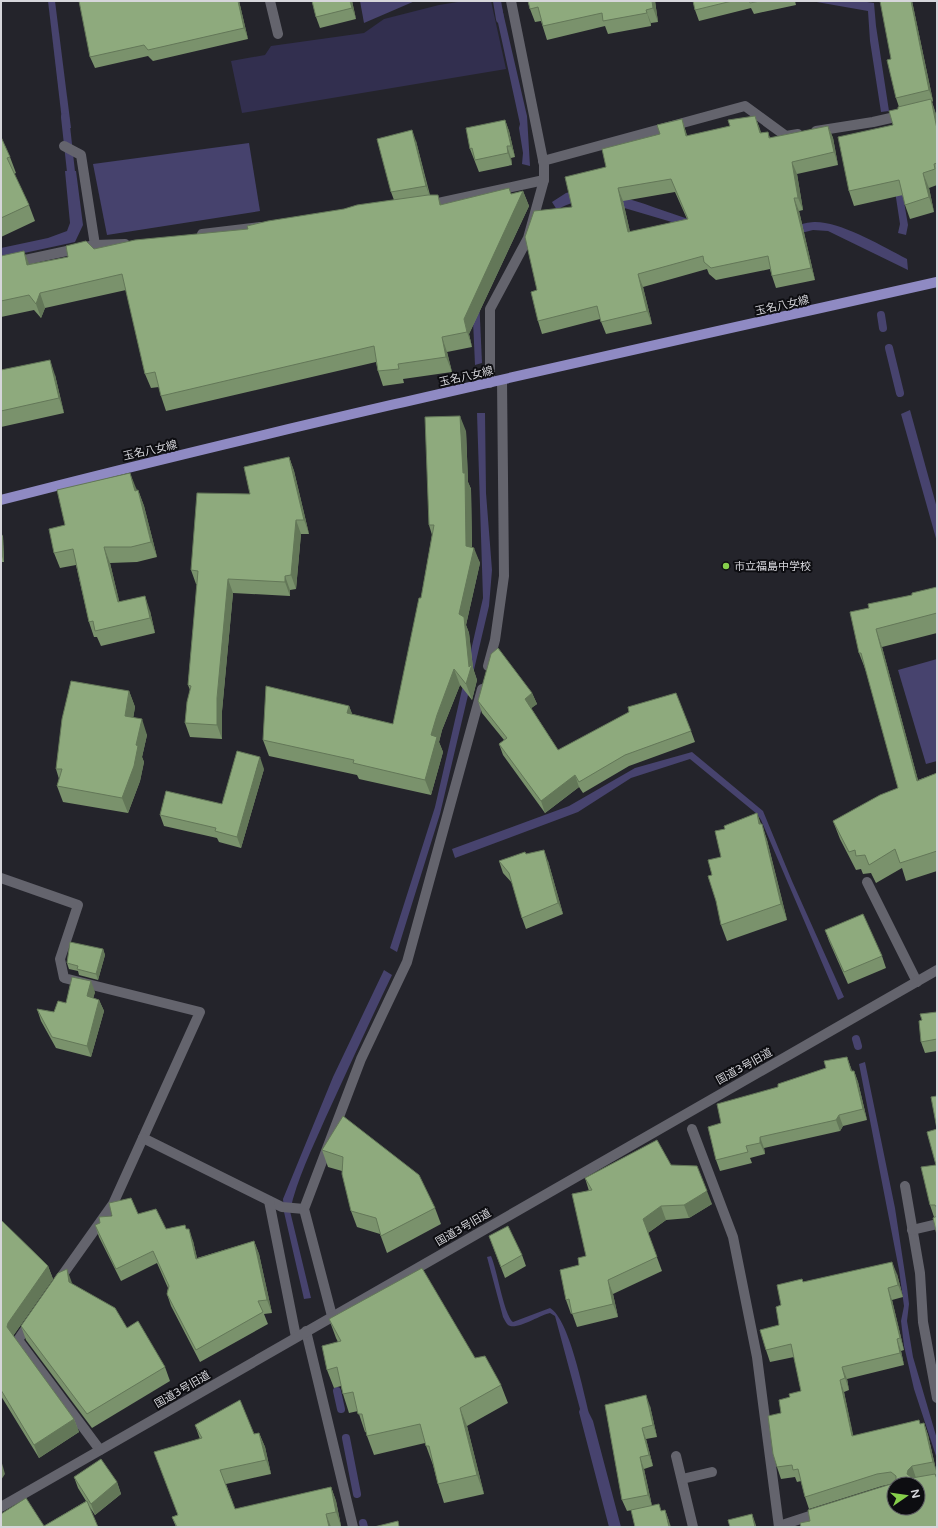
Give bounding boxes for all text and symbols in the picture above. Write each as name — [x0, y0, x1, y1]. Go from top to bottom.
street label: 玉名八女線 — [754, 293, 810, 318]
street label: 玉名八女線 — [438, 364, 494, 389]
street label: 玉名八女線 — [122, 438, 178, 463]
place label: 市立福島中学校 — [734, 560, 811, 573]
marker: 市立福島中学校 — [721, 561, 731, 571]
street label: 国道3号旧道 — [714, 1046, 774, 1087]
street label: 国道3号旧道 — [433, 1206, 493, 1249]
street label: 国道3号旧道 — [152, 1368, 212, 1411]
north arrow — [886, 1476, 926, 1516]
text: N — [908, 1488, 923, 1500]

